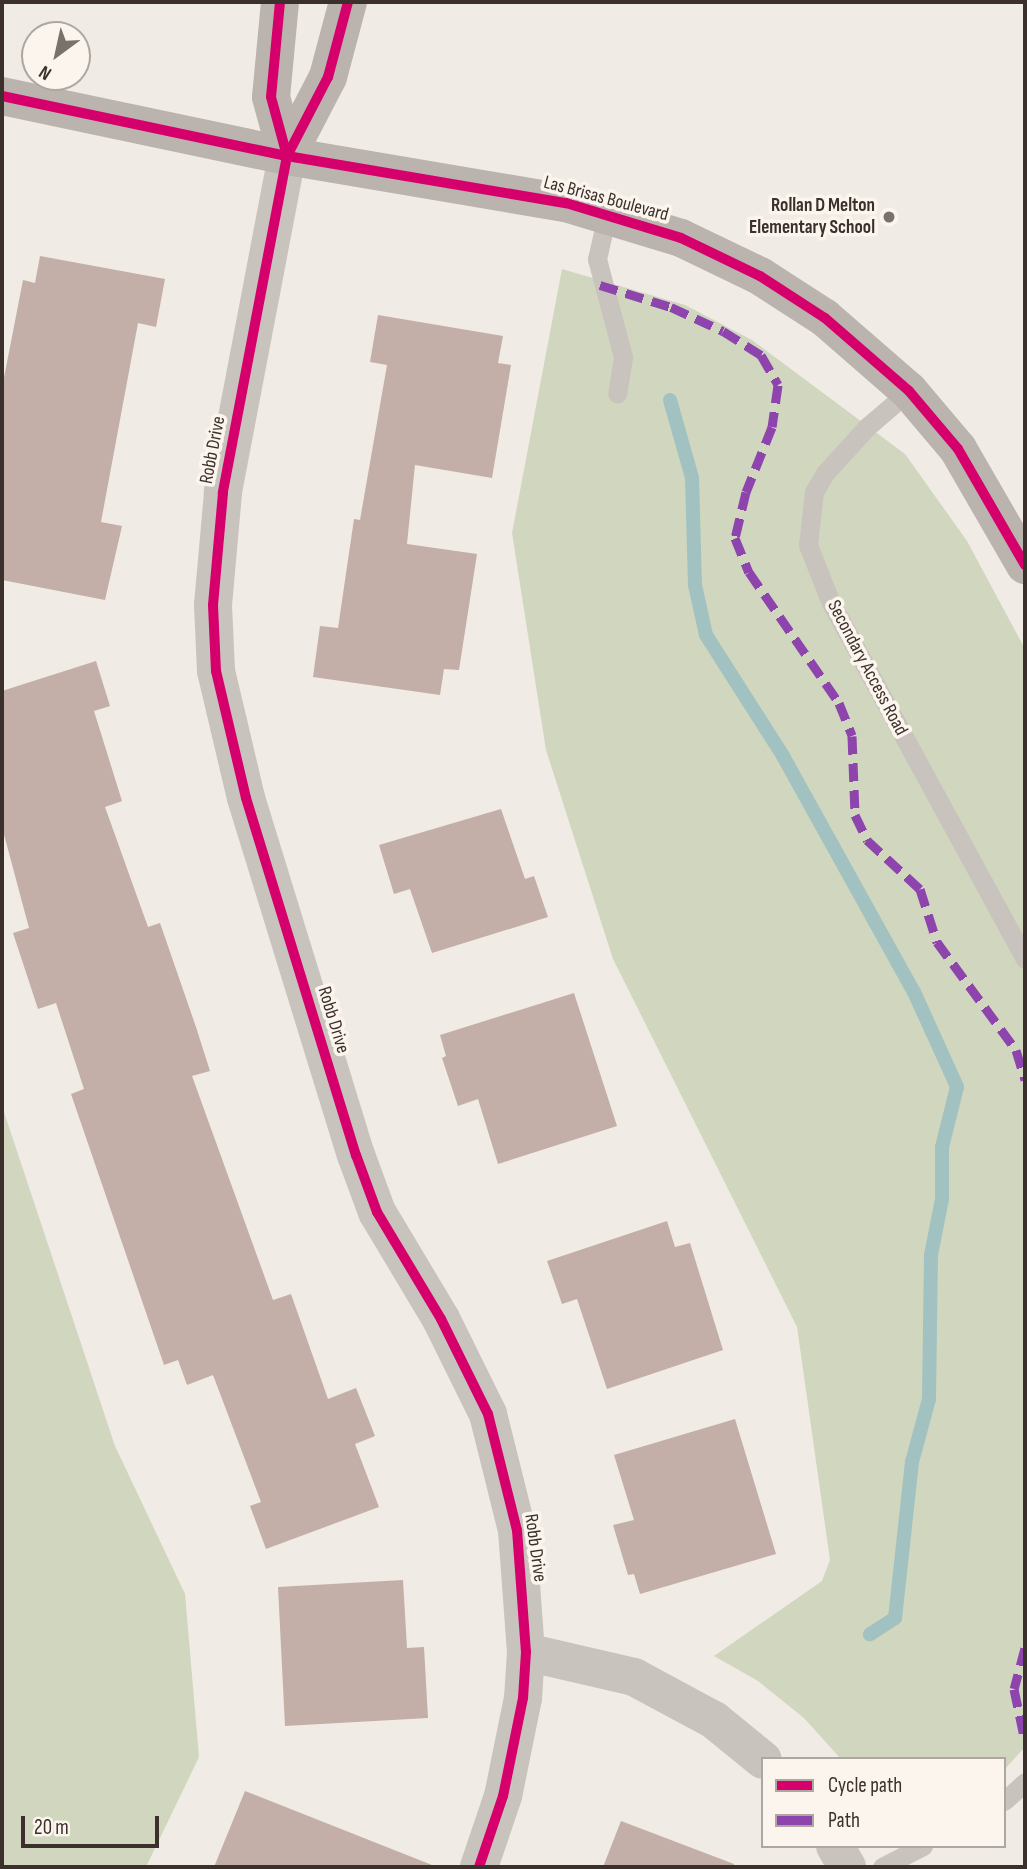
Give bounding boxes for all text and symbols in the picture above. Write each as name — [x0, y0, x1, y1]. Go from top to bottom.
north arrow — [21, 21, 91, 91]
text: N — [35, 60, 56, 85]
street label: Las Brisas Boulevard — [541, 171, 671, 227]
place label: Rollan D Melton Elementary School — [749, 195, 875, 239]
marker: Rollan D Melton Elementary School — [881, 209, 897, 225]
street label: Robb Drive — [195, 414, 231, 486]
street label: Secondary Access Road — [822, 597, 912, 739]
street label: Robb Drive — [312, 984, 354, 1056]
street label: Robb Drive — [519, 1513, 551, 1583]
legend — [761, 1757, 1006, 1848]
text: Cycle path — [828, 1773, 902, 1798]
scale bar — [24, 1802, 163, 1846]
text: Path — [828, 1808, 860, 1833]
text: 20 m — [34, 1815, 69, 1840]

